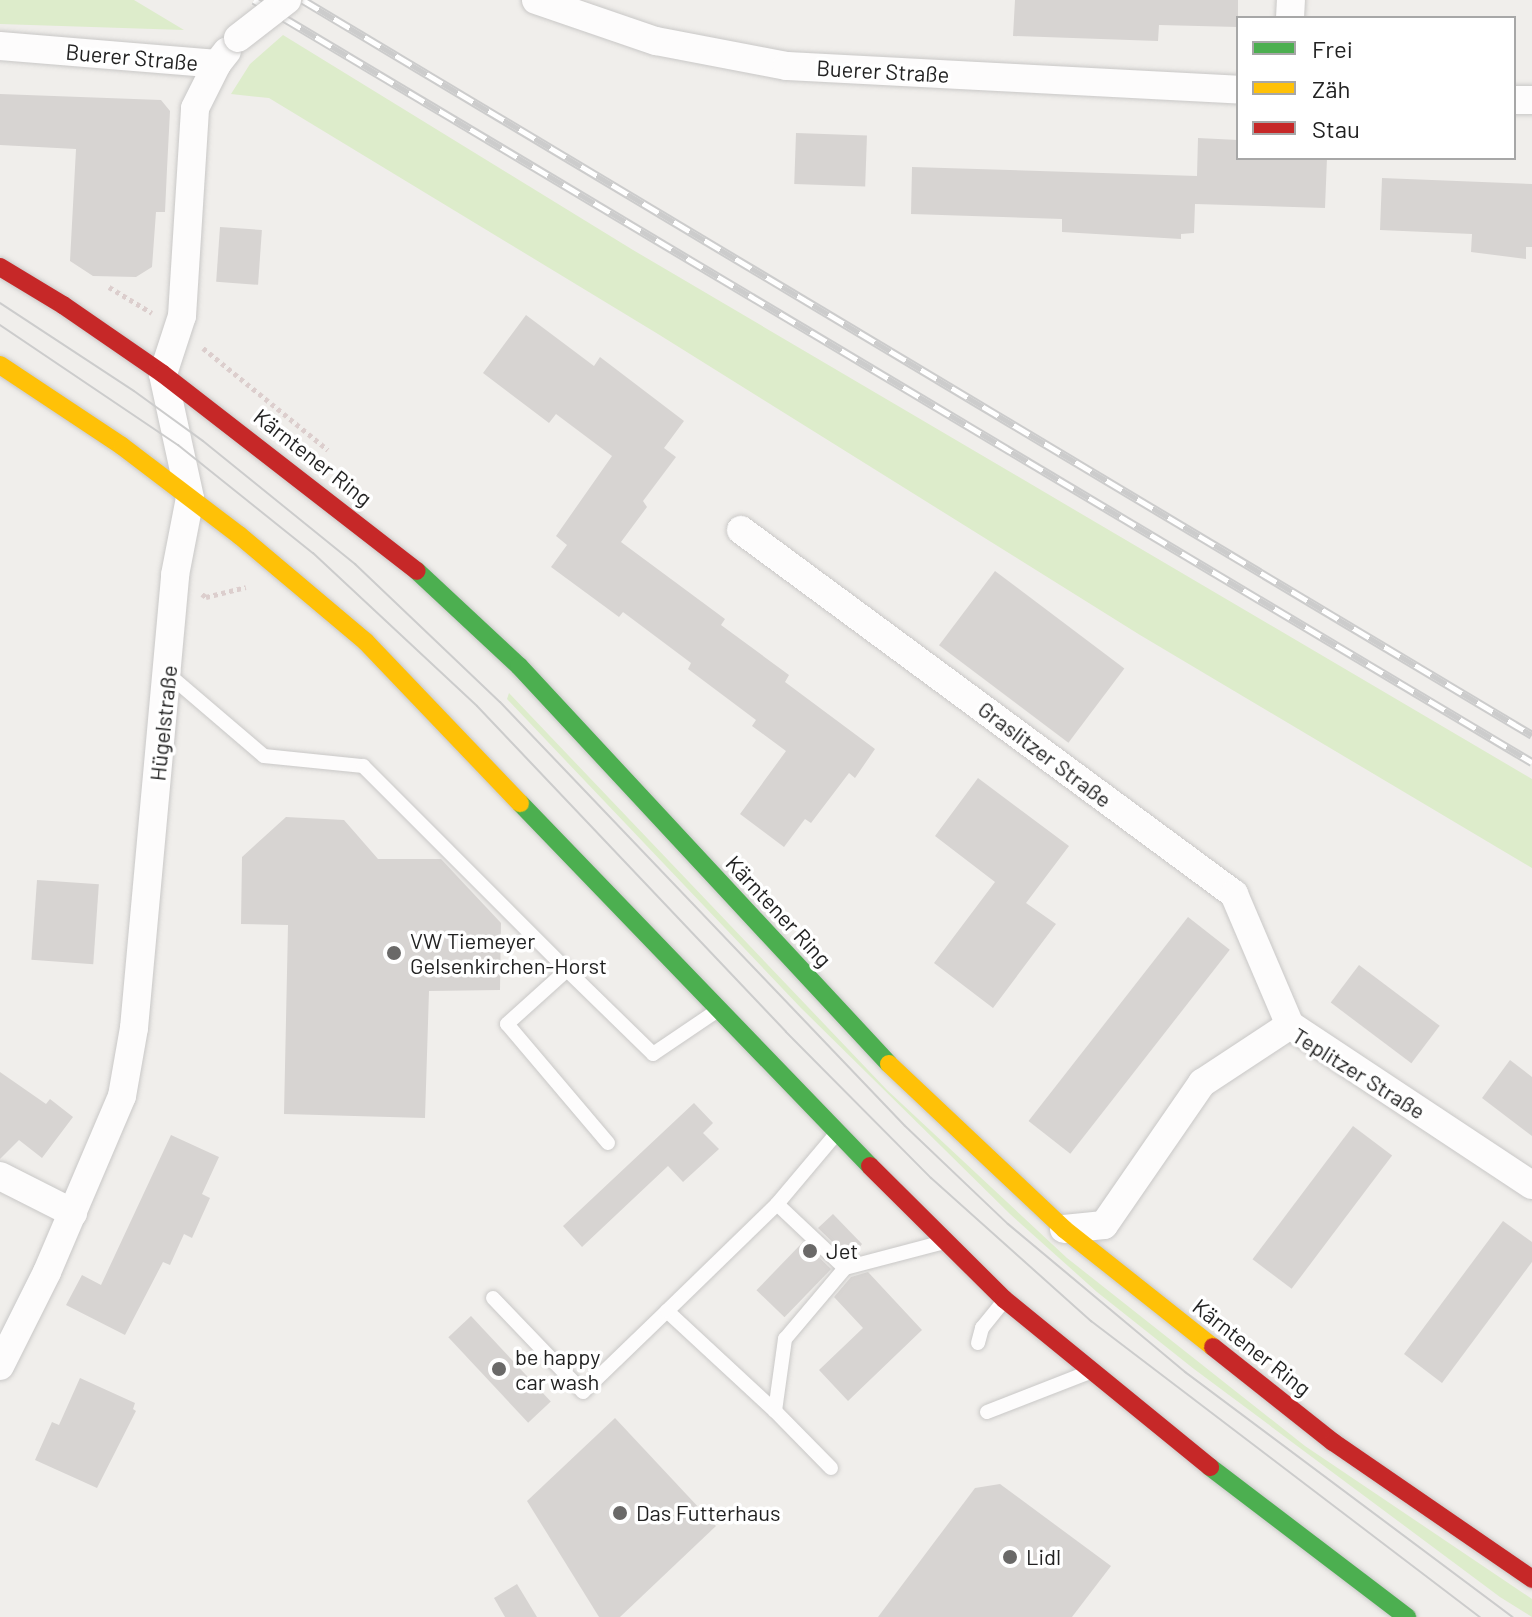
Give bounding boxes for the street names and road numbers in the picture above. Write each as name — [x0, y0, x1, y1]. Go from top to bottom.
street label: Buerer Straße — [65, 38, 199, 76]
street label: Buerer Straße — [816, 54, 950, 88]
street label: Kärntener Ring — [249, 403, 377, 511]
street label: Hügelstraße — [144, 664, 182, 782]
street label: Graslitzer Straße — [973, 695, 1117, 813]
street label: Kärntener Ring — [721, 850, 837, 972]
street label: Teplitzer Straße — [1288, 1022, 1430, 1124]
street label: Kärntener Ring — [1188, 1293, 1316, 1401]

